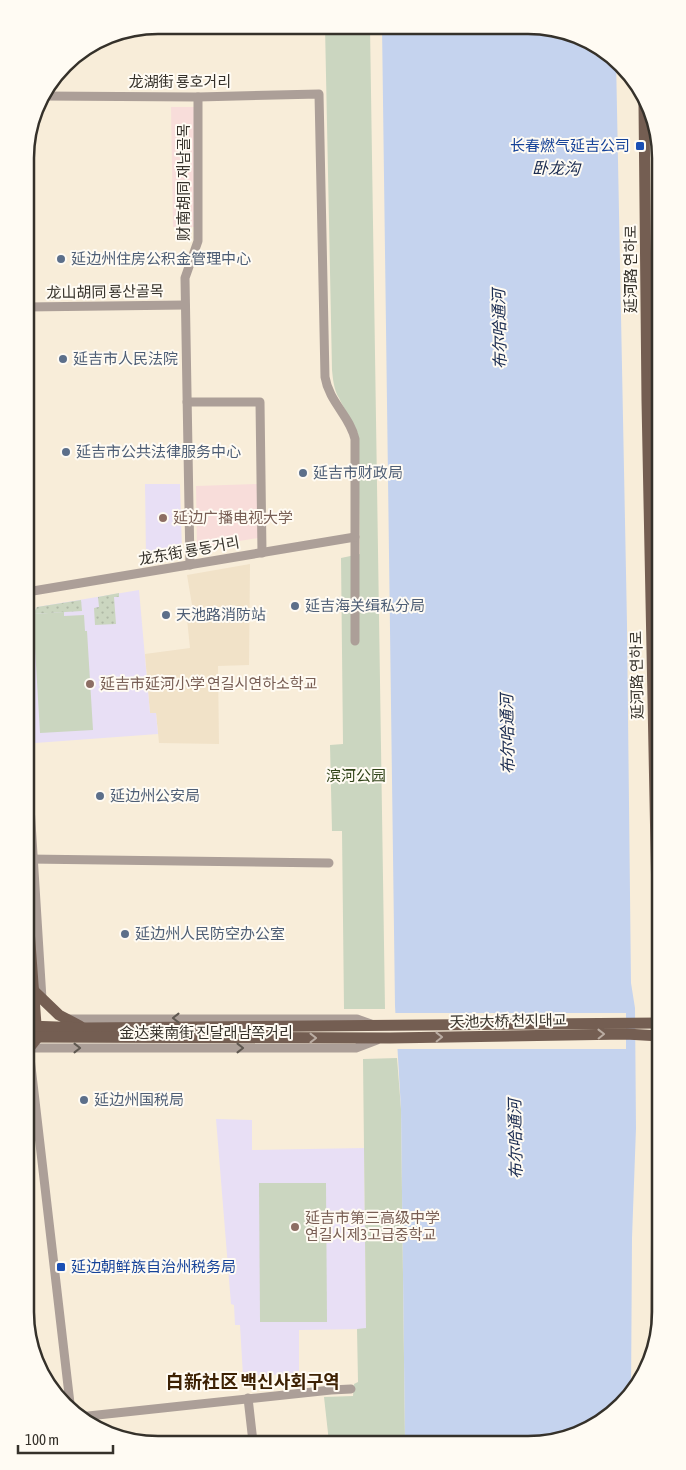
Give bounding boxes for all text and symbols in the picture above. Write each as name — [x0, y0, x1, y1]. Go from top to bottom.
street label: 龙湖街 룡호거리 — [129, 73, 231, 90]
street label: 财南胡同 재남골목 — [175, 123, 192, 241]
place label: 长春燃气延吉公司 — [510, 137, 630, 154]
marker: 长春燃气延吉公司 — [634, 140, 646, 152]
water label: 卧龙沟 — [532, 159, 582, 177]
street label: 延河路 연하로 — [622, 225, 639, 313]
place label: 延边州住房公积金管理中心 — [71, 250, 251, 267]
marker: 延边州住房公积金管理中心 — [55, 253, 67, 265]
street label: 龙山胡同 룡산골목 — [46, 282, 164, 301]
water label: 布尔哈通河 — [489, 286, 509, 369]
place label: 延吉市人民法院 — [73, 350, 178, 367]
marker: 延吉市人民法院 — [57, 353, 69, 365]
place label: 延吉市公共法律服务中心 — [76, 443, 241, 460]
marker: 延吉市公共法律服务中心 — [60, 446, 72, 458]
place label: 延吉市财政局 — [313, 464, 403, 481]
marker: 延吉市财政局 — [297, 467, 309, 479]
place label: 延边广播电视大学 — [173, 509, 293, 526]
marker: 延边广播电视大学 — [157, 512, 169, 524]
street label: 龙东街 룡동거리 — [137, 533, 241, 568]
place label: 延吉海关缉私分局 — [305, 597, 425, 614]
marker: 延吉海关缉私分局 — [289, 600, 301, 612]
place label: 天池路消防站 — [176, 606, 266, 623]
marker: 天池路消防站 — [160, 609, 172, 621]
street label: 延河路 연하로 — [627, 631, 646, 719]
place label: 延吉市延河小学 연길시연하소학교 — [100, 675, 317, 692]
marker: 延吉市延河小学 연길시연하소학교 — [84, 678, 96, 690]
water label: 布尔哈通河 — [497, 691, 517, 774]
park label: 滨河公园 — [326, 767, 386, 784]
place label: 延边州公安局 — [110, 787, 200, 804]
marker: 延边州公安局 — [94, 790, 106, 802]
place label: 延边州人民防空办公室 — [135, 925, 285, 942]
marker: 延边州人民防空办公室 — [119, 928, 131, 940]
street label: 天池大桥 천지대교 — [449, 1011, 567, 1030]
one-way arrow — [172, 1013, 180, 1023]
street label: 金达莱南街 진달래남쪽거리 — [119, 1024, 293, 1041]
one-way arrow — [597, 1029, 605, 1040]
one-way arrow — [435, 1032, 443, 1042]
one-way arrow — [310, 1033, 318, 1043]
one-way arrow — [74, 1043, 82, 1053]
one-way arrow — [236, 1043, 244, 1053]
place label: 延边州国税局 — [94, 1091, 184, 1108]
marker: 延边州国税局 — [78, 1094, 90, 1106]
water label: 布尔哈通河 — [505, 1096, 525, 1179]
place label: 延吉市第三高级中学 연길시제3고급중학교 — [305, 1209, 440, 1243]
marker: 延吉市第三高级中学 연길시제3고급중학교 — [289, 1221, 301, 1233]
place label: 延边朝鲜族自治州税务局 — [71, 1258, 236, 1275]
marker: 延边朝鲜族自治州税务局 — [55, 1261, 67, 1273]
district label: 白新社区 백신사회구역 — [166, 1371, 340, 1392]
scale bar — [18, 1422, 112, 1454]
text: 100 m — [25, 1431, 59, 1448]

